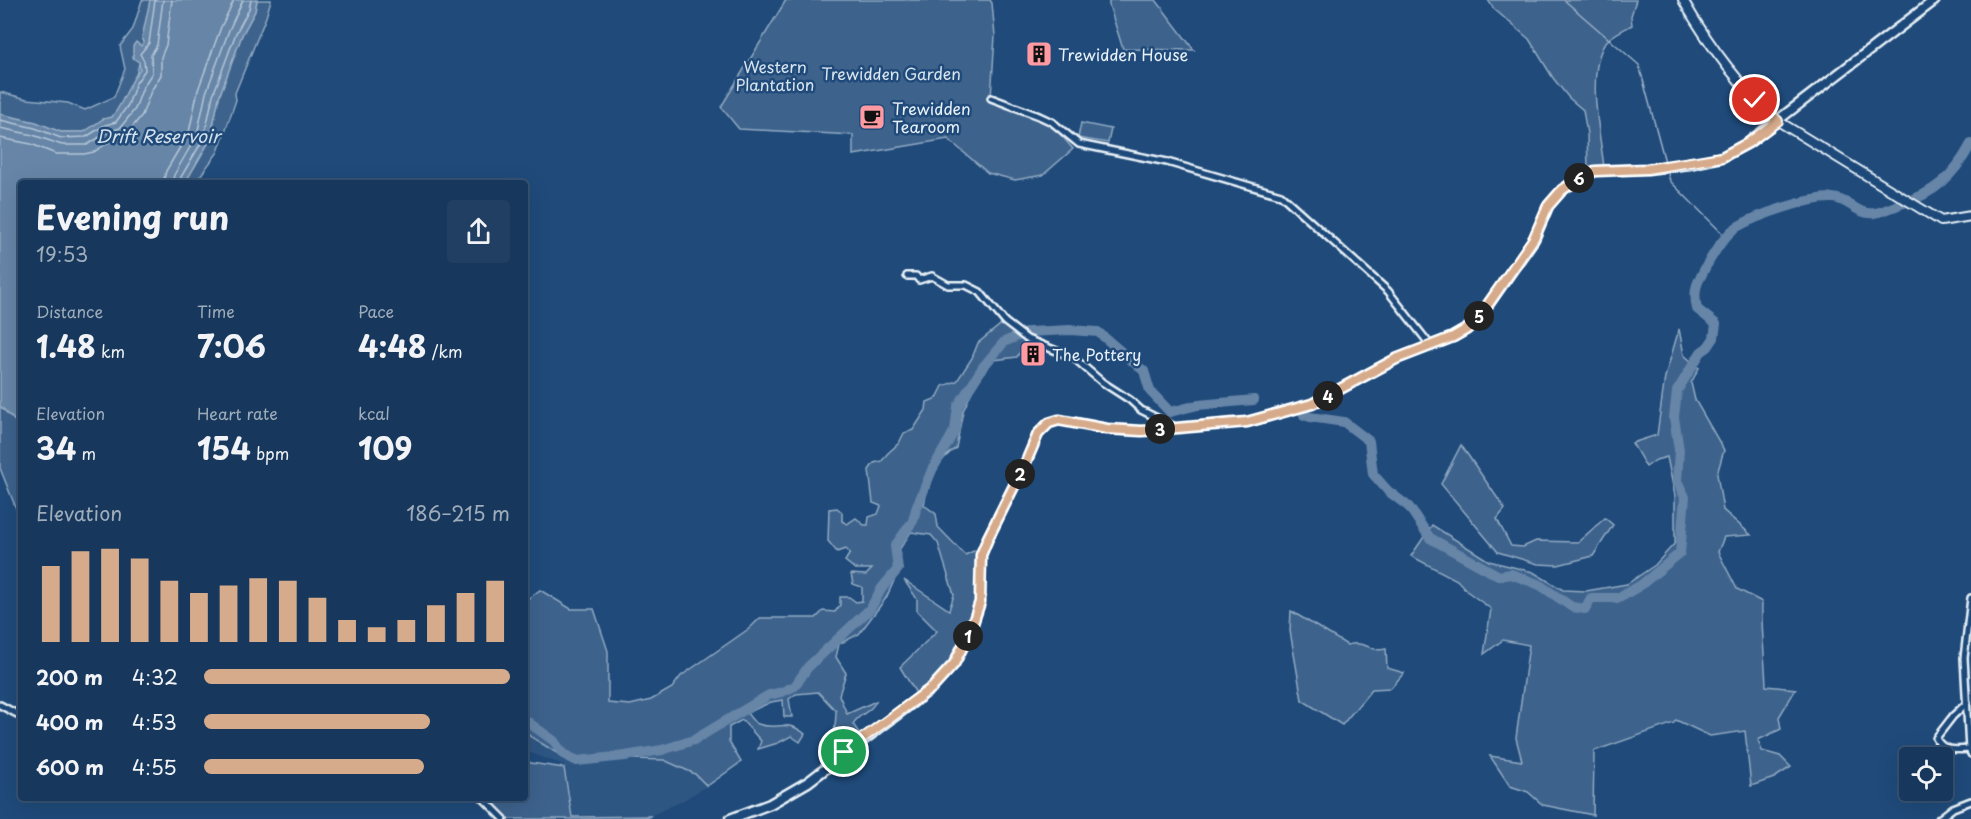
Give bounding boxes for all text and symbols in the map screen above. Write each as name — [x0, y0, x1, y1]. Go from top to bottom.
building icon: Trewidden House — [1024, 39, 1054, 69]
place label: Trewidden House — [1058, 42, 1188, 66]
park label: Western Plantation — [736, 54, 814, 96]
park label: Trewidden Garden — [821, 61, 961, 85]
pin — [1729, 74, 1780, 125]
icon: check — [1738, 83, 1771, 116]
place label: Trewidden Tearoom — [892, 96, 971, 138]
cafe icon: Trewidden Tearoom — [857, 102, 887, 132]
water label: Drift Reservoir — [96, 122, 223, 149]
pin: 6 — [1564, 163, 1594, 193]
text: 6 — [1573, 166, 1585, 190]
text: Evening run — [36, 191, 229, 241]
button: share — [447, 200, 510, 263]
text: 19:53 — [36, 239, 88, 269]
text: Distance — [36, 299, 103, 323]
text: Time — [197, 299, 235, 323]
text: Pace — [358, 299, 394, 323]
pin: 5 — [1464, 301, 1494, 331]
text: 5 — [1474, 304, 1484, 328]
text: 1.48 — [36, 323, 96, 368]
text: 7:06 — [197, 323, 266, 368]
text: 4:48 — [358, 323, 427, 368]
text: km — [96, 339, 125, 363]
text: /km — [427, 339, 462, 363]
building icon: The Pottery — [1018, 339, 1048, 369]
place label: The Pottery — [1052, 342, 1142, 366]
pin: 4 — [1313, 381, 1343, 411]
text: 4 — [1323, 384, 1333, 408]
text: Elevation — [36, 401, 105, 425]
text: Heart rate — [197, 401, 278, 425]
text: kcal — [358, 401, 390, 425]
pin: 3 — [1145, 414, 1175, 444]
text: 3 — [1155, 417, 1165, 441]
text: 34 — [36, 425, 76, 470]
text: 154 — [197, 425, 251, 470]
text: 109 — [358, 425, 412, 470]
text: m — [76, 441, 96, 465]
text: bpm — [251, 441, 289, 465]
pin: 2 — [1005, 459, 1035, 489]
text: 2 — [1014, 462, 1026, 486]
text: Elevation — [36, 498, 122, 528]
text: 186–215 m — [406, 498, 510, 528]
pin: 1 — [953, 621, 983, 651]
text: 1 — [964, 624, 972, 648]
text: 200 m — [36, 662, 103, 692]
text: 4:32 — [132, 662, 178, 692]
text: 400 m — [36, 707, 104, 737]
text: 4:53 — [132, 707, 177, 737]
pin — [818, 726, 869, 777]
icon: arrive — [827, 735, 860, 768]
map controls — [1899, 747, 1953, 801]
button: locate — [1899, 747, 1953, 801]
text: 600 m — [36, 752, 104, 782]
text: 4:55 — [132, 752, 177, 782]

